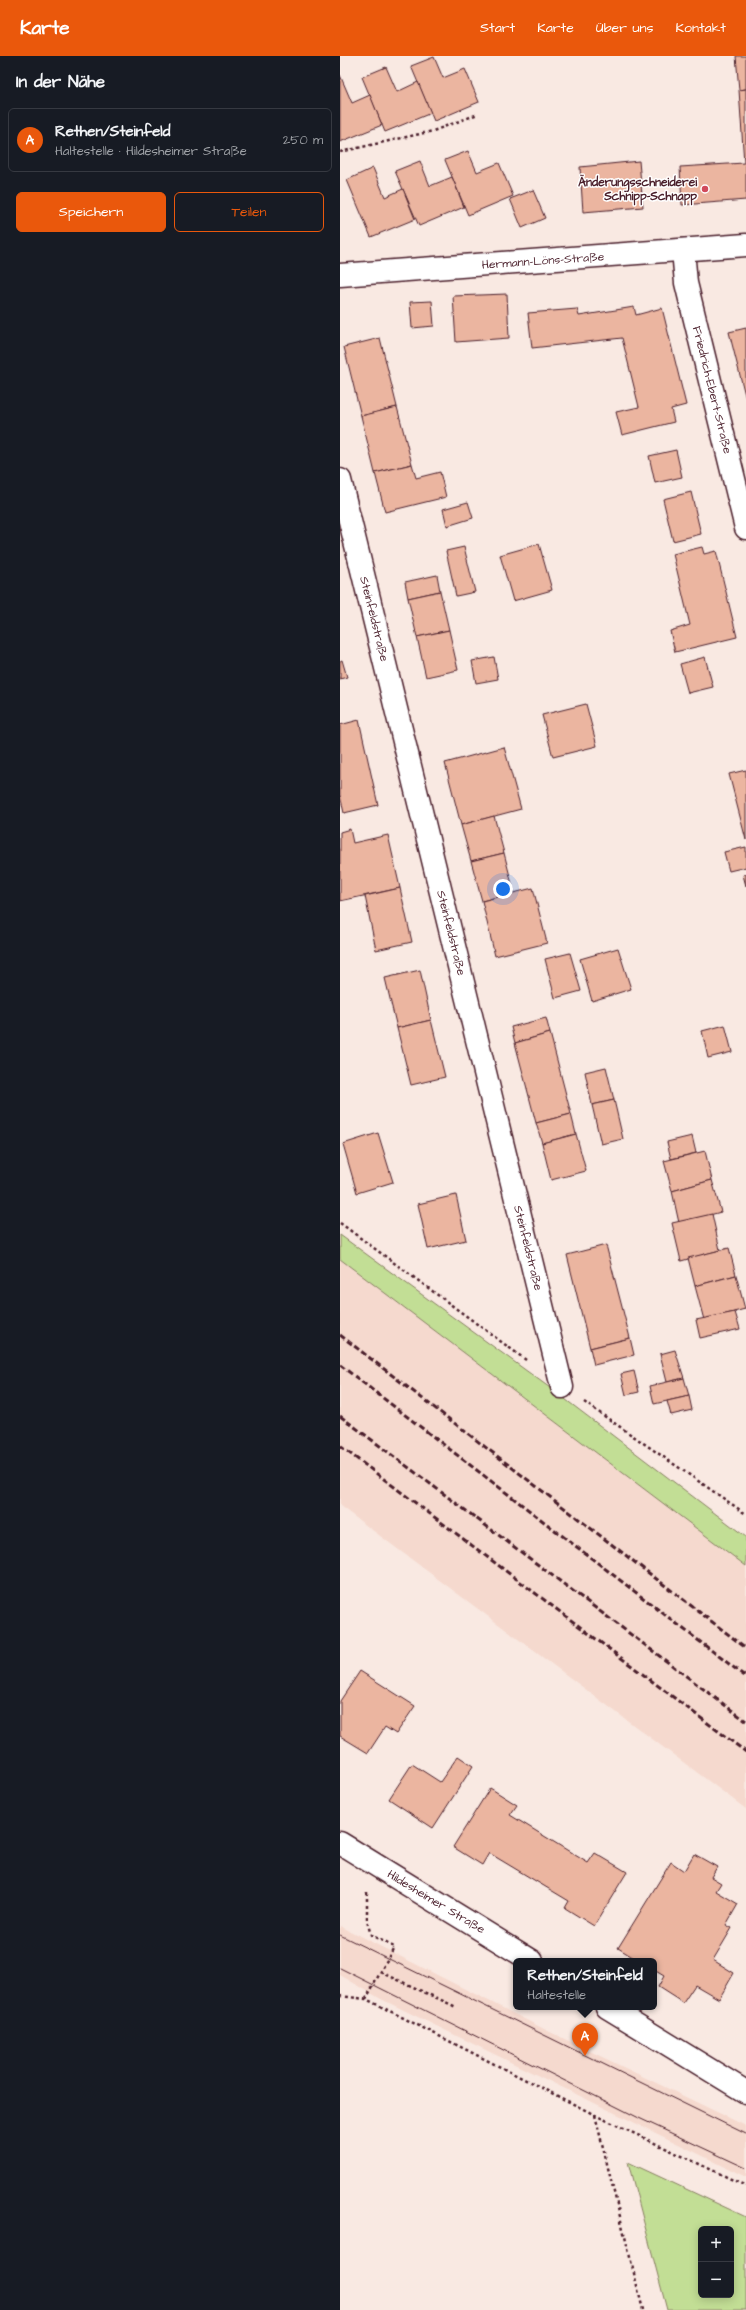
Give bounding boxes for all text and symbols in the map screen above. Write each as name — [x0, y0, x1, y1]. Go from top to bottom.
text: Karte — [20, 15, 70, 42]
text: Start — [480, 18, 515, 38]
text: Karte — [537, 18, 574, 38]
text: Über uns — [596, 18, 654, 38]
text: Kontakt — [676, 18, 726, 38]
text: In der Nähe — [16, 70, 105, 94]
text: Rethen/Steinfeld — [55, 121, 170, 142]
text: A — [26, 131, 34, 149]
text: 250 m — [283, 131, 323, 149]
text: Haltestelle · Hildesheimer Straße — [55, 142, 247, 160]
place label: Änderungsschneiderei Schnipp-Schnapp — [578, 174, 697, 206]
marker: Änderungsschneiderei Schnipp-Schnapp — [700, 184, 710, 194]
button: Speichern — [16, 192, 166, 232]
button: Teilen — [174, 192, 324, 232]
street label: Hermann-Löns-Straße — [481, 248, 605, 274]
street label: Friedrich-Ebert-Straße — [688, 324, 736, 456]
street label: Steinfeldstraße — [355, 575, 393, 664]
your location — [493, 879, 513, 899]
street label: Steinfeldstraße — [432, 889, 470, 978]
street label: Steinfeldstraße — [509, 1204, 547, 1293]
street label: Hildesheimer Straße — [384, 1866, 489, 1938]
popup — [513, 1958, 657, 2010]
text: Rethen/Steinfeld — [527, 1965, 643, 1986]
text: Haltestelle — [527, 1986, 586, 2004]
pin: A — [572, 2023, 598, 2056]
map controls — [698, 2226, 734, 2298]
button: + — [698, 2226, 734, 2262]
button: − — [698, 2262, 734, 2298]

